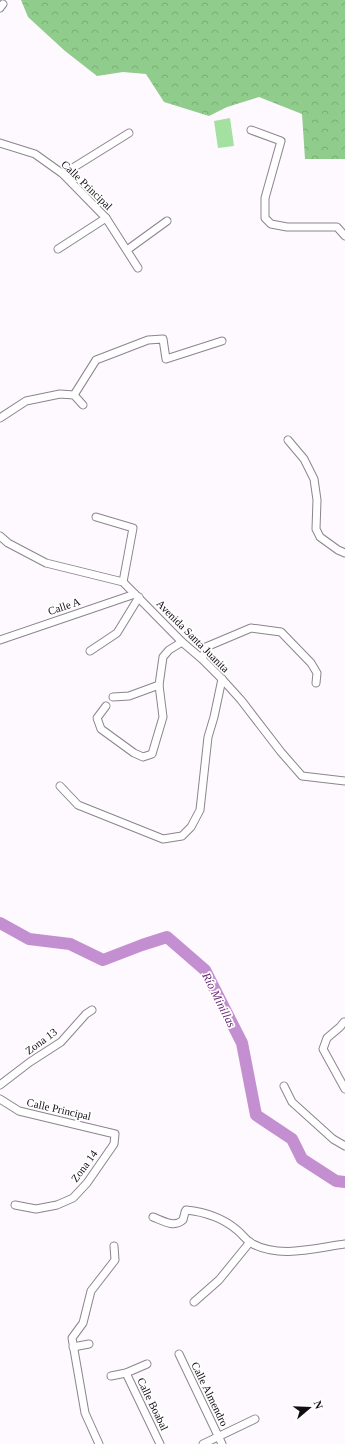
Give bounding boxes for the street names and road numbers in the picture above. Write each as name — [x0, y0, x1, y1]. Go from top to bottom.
street label: Calle Principal — [59, 158, 115, 212]
street label: Calle A — [46, 595, 82, 617]
street label: Avenida Santa Juanita — [154, 597, 232, 675]
street label: Zona 13 — [23, 1025, 60, 1057]
street label: Calle Principal — [26, 1096, 92, 1122]
street label: Zona 14 — [68, 1147, 100, 1184]
street label: Calle Almendro — [189, 1360, 231, 1429]
street label: Calle Boabal — [135, 1376, 171, 1432]

